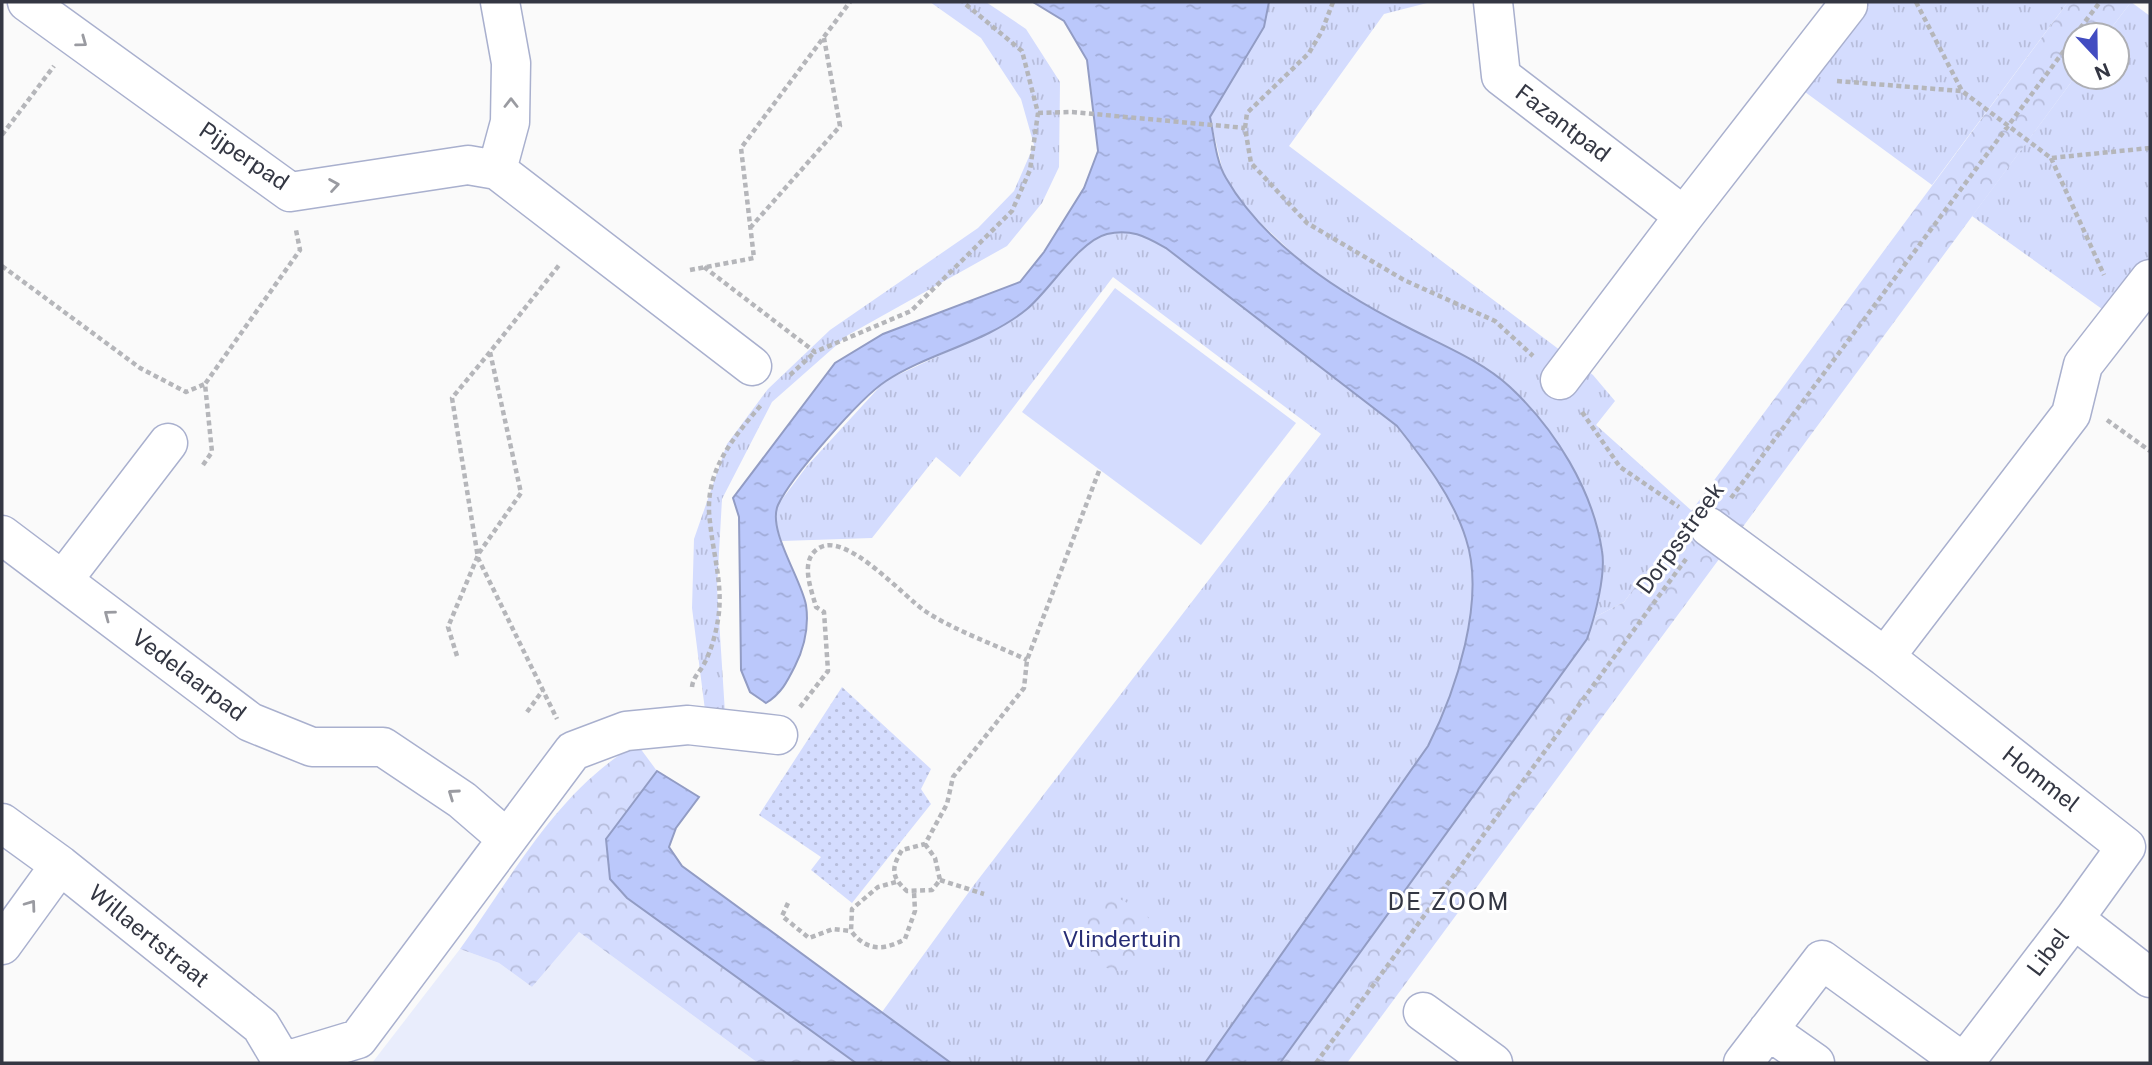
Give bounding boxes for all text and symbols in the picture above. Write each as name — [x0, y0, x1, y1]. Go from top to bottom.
north arrow — [2061, 21, 2131, 91]
one-way arrow — [74, 33, 87, 46]
text: N — [2091, 59, 2113, 85]
street label: Fazantpad — [1511, 78, 1616, 167]
one-way arrow — [503, 98, 518, 109]
street label: Pijperpad — [194, 116, 294, 195]
one-way arrow — [328, 178, 340, 193]
street label: Dorpsstreek — [1630, 477, 1729, 599]
one-way arrow — [105, 610, 117, 623]
street label: Vedelaarpad — [127, 623, 252, 726]
street label: Hommel — [1997, 740, 2085, 817]
one-way arrow — [448, 790, 461, 802]
street label: Willaertstraat — [84, 879, 215, 992]
district label: DE ZOOM — [1387, 887, 1511, 915]
one-way arrow — [23, 900, 35, 913]
street label: Libel — [2021, 922, 2074, 981]
park label: Vlindertuin — [1063, 925, 1181, 952]

